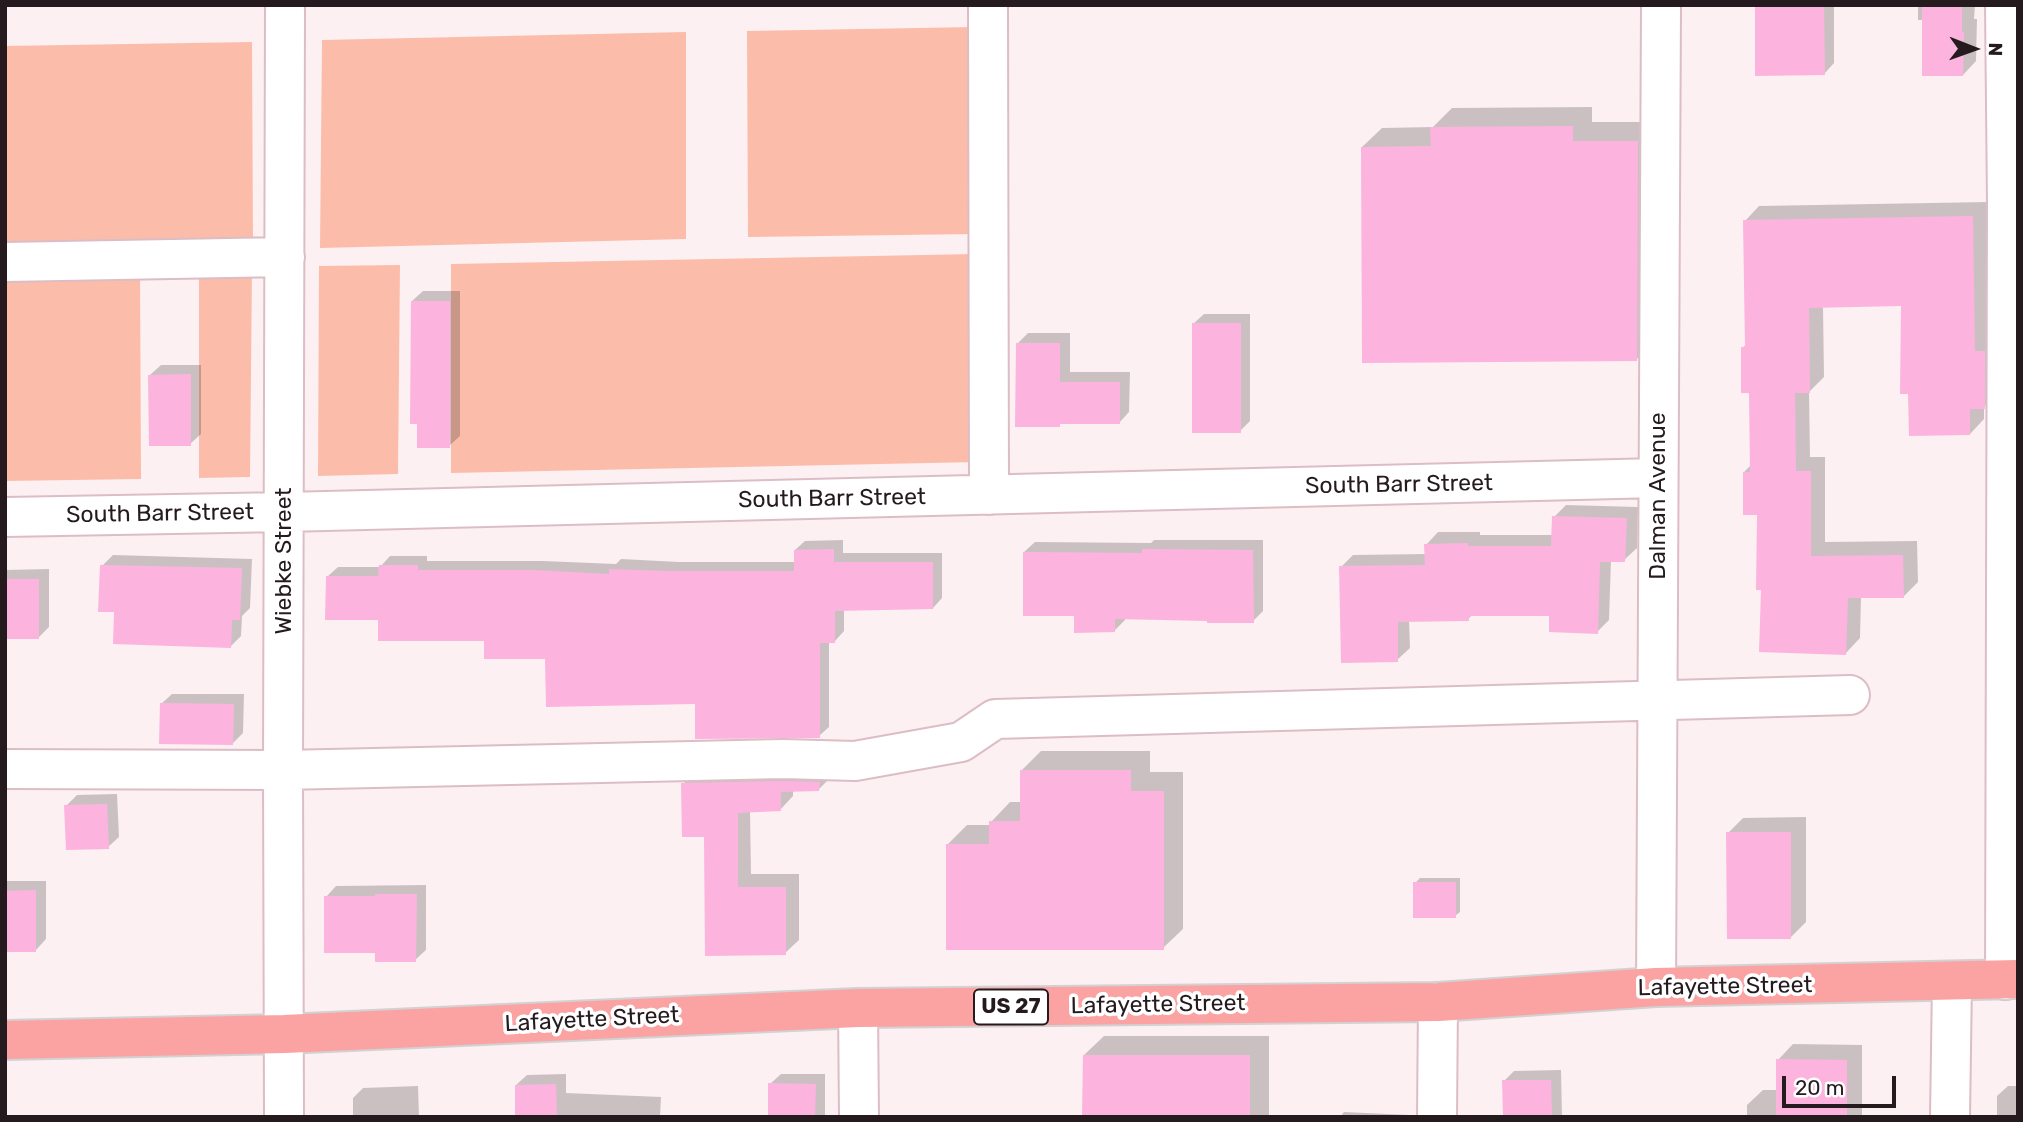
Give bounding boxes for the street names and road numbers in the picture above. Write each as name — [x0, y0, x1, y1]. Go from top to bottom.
street label: Dalman Avenue — [1644, 412, 1672, 580]
street label: South Barr Street — [1305, 470, 1493, 500]
street label: South Barr Street — [738, 484, 926, 514]
street label: Wiebke Street — [270, 488, 298, 634]
street label: South Barr Street — [66, 499, 254, 529]
street label: Lafayette Street — [1637, 972, 1813, 1002]
road number: US 27 — [974, 990, 1048, 1024]
street label: Lafayette Street — [1070, 990, 1246, 1020]
street label: Lafayette Street — [504, 1002, 680, 1038]

